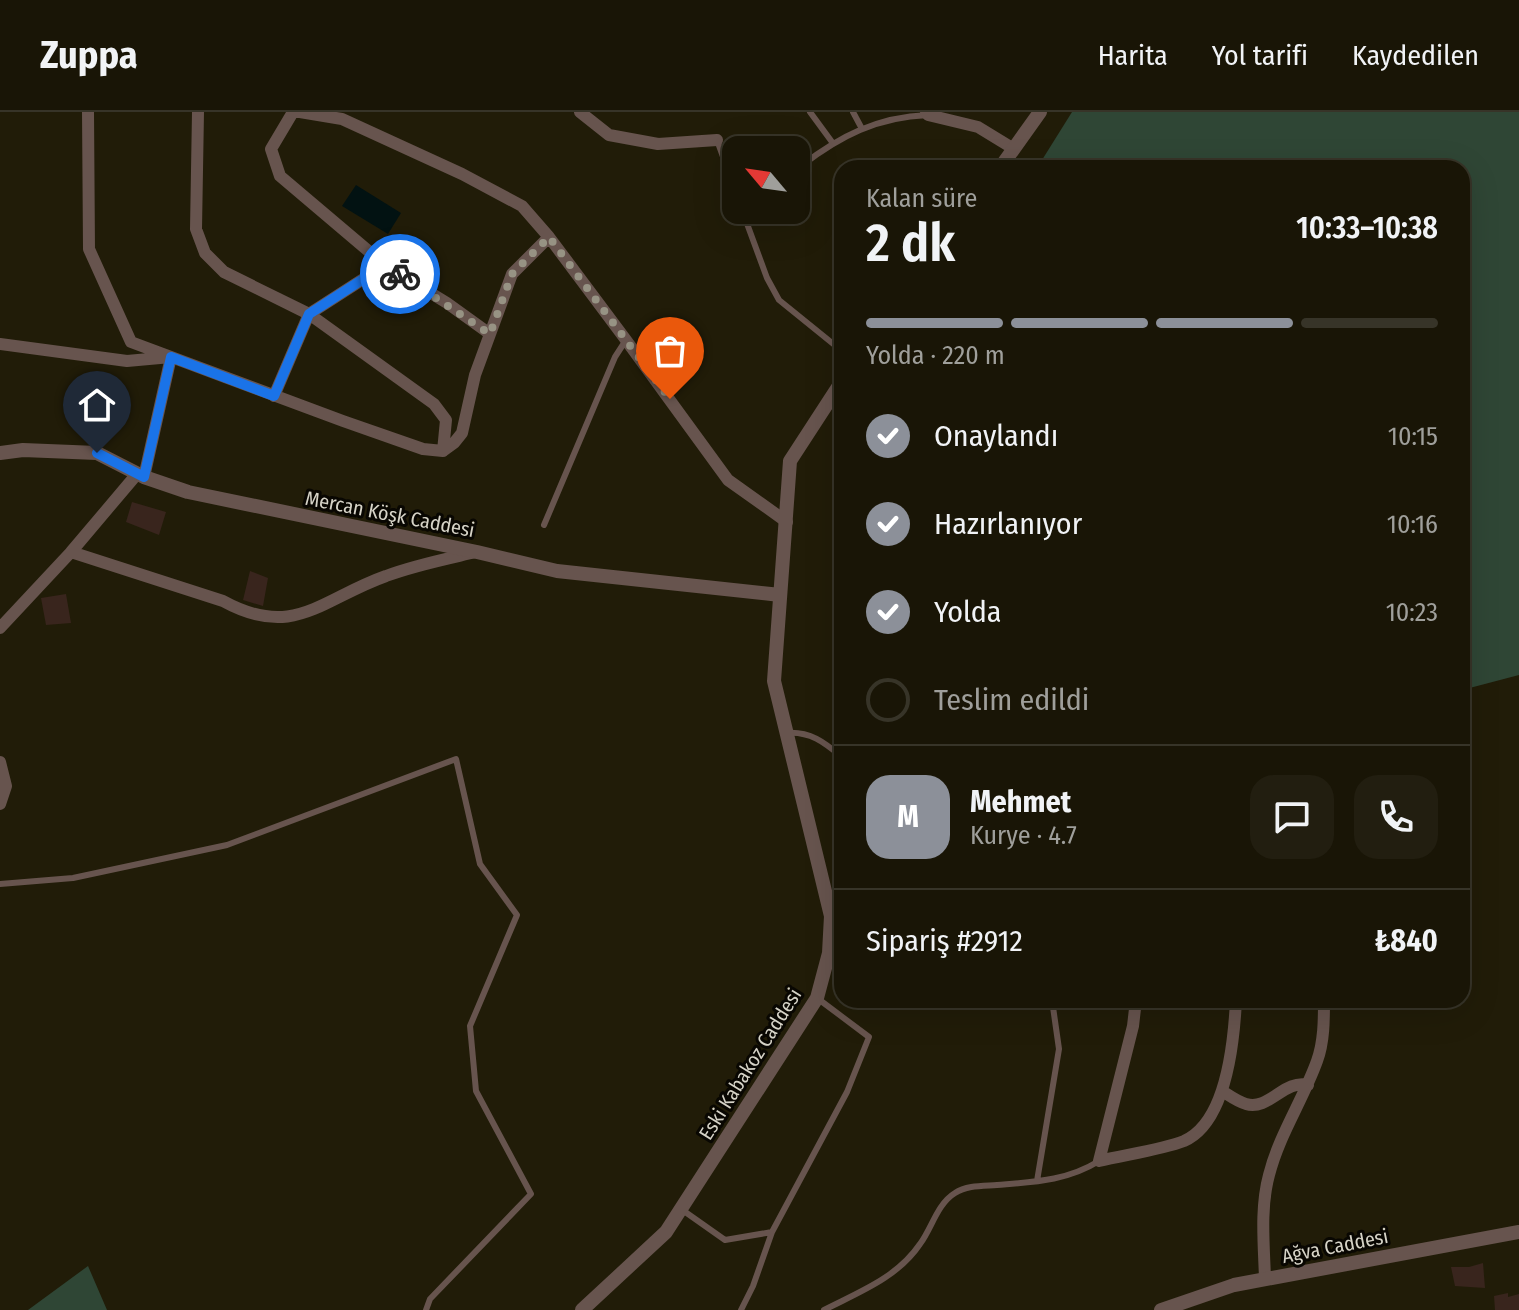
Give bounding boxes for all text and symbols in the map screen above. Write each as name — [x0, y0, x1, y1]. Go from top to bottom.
text: Zuppa — [40, 32, 138, 78]
text: Harita — [1098, 39, 1168, 72]
text: Yol tarifi — [1212, 39, 1308, 72]
text: Kaydedilen — [1352, 39, 1479, 72]
north arrow — [722, 136, 810, 224]
map controls — [722, 136, 810, 224]
text: Kalan süre — [866, 183, 977, 214]
text: 10:33–10:38 — [1296, 210, 1438, 246]
text: 2 dk — [866, 212, 955, 275]
courier — [360, 234, 440, 314]
icon: bike — [378, 252, 422, 296]
pin — [636, 317, 704, 399]
icon: bag — [648, 329, 692, 373]
text: Yolda · 220 m — [866, 340, 1005, 371]
pin — [63, 371, 131, 453]
icon: home — [75, 383, 119, 427]
icon: check — [866, 414, 910, 458]
text: Onaylandı — [934, 418, 1058, 454]
text: 10:15 — [1388, 421, 1438, 452]
street label: Mercan Köşk Caddesi — [303, 486, 477, 543]
icon: check — [866, 502, 910, 546]
text: Hazırlanıyor — [934, 506, 1082, 542]
text: 10:16 — [1387, 509, 1438, 540]
icon: check — [866, 590, 910, 634]
text: Yolda — [934, 594, 1002, 630]
text: 10:23 — [1386, 597, 1438, 628]
text: Teslim edildi — [934, 682, 1089, 718]
button: chat — [1250, 775, 1334, 859]
button: phone — [1354, 775, 1438, 859]
text: Mehmet — [970, 784, 1071, 820]
text: M — [897, 799, 919, 835]
text: Kurye · 4.7 — [970, 820, 1077, 851]
text: Sipariş #2912 — [866, 923, 1023, 959]
text: ₺840 — [1374, 923, 1438, 959]
street label: Eski Kabakoz Caddesi — [694, 984, 806, 1144]
street label: Ağva Caddesi — [1280, 1224, 1390, 1268]

